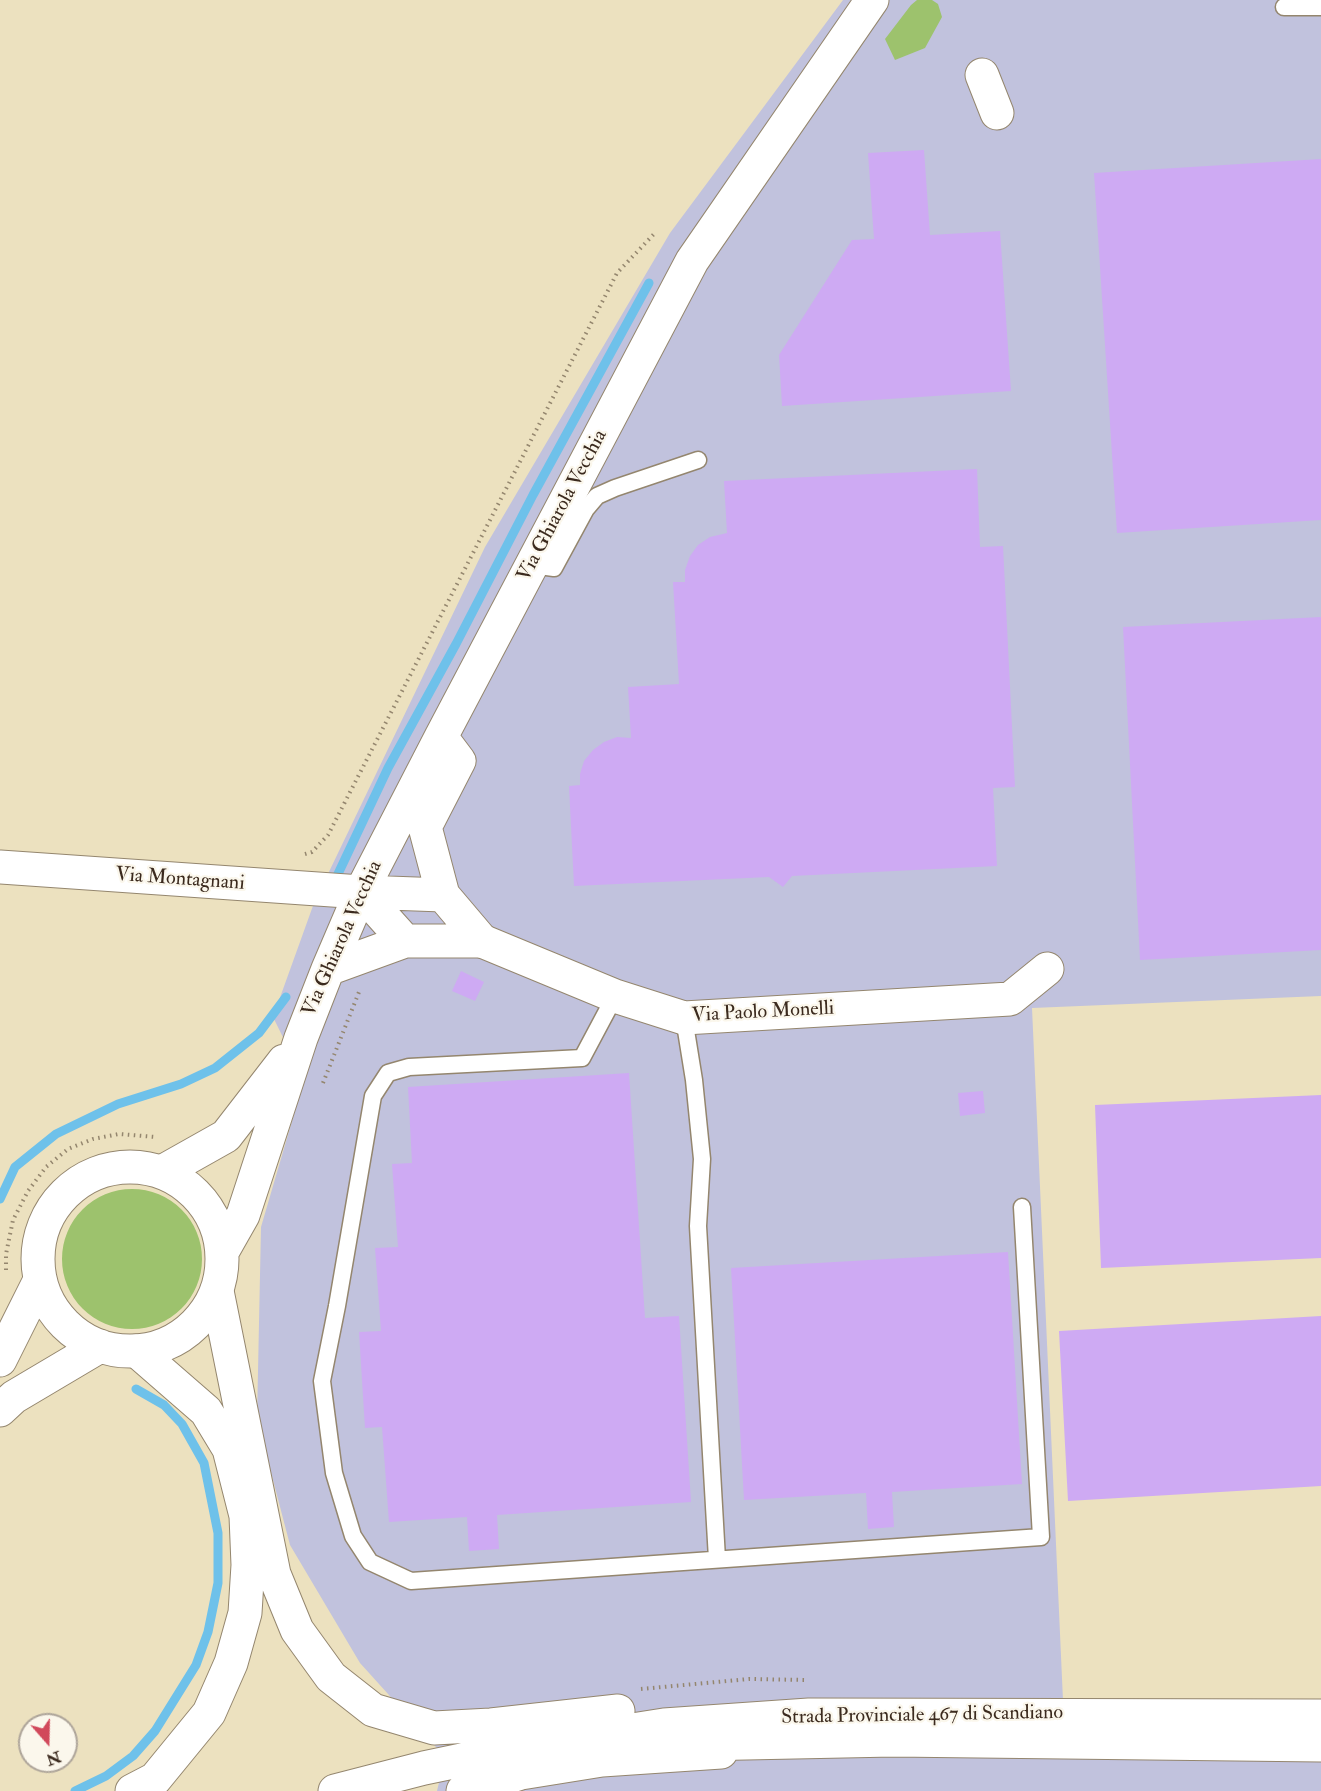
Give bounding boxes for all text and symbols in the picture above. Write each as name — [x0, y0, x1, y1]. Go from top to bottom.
street label: Via Ghiarola Vecchia — [513, 426, 613, 586]
street label: Via Ghiarola Vecchia — [298, 857, 388, 1021]
street label: Via Montagnani — [115, 864, 245, 896]
street label: Via Paolo Monelli — [691, 997, 835, 1029]
street label: Strada Provinciale 467 di Scandiano — [781, 1702, 1063, 1730]
north arrow — [18, 1713, 78, 1773]
text: N — [43, 1746, 64, 1770]

